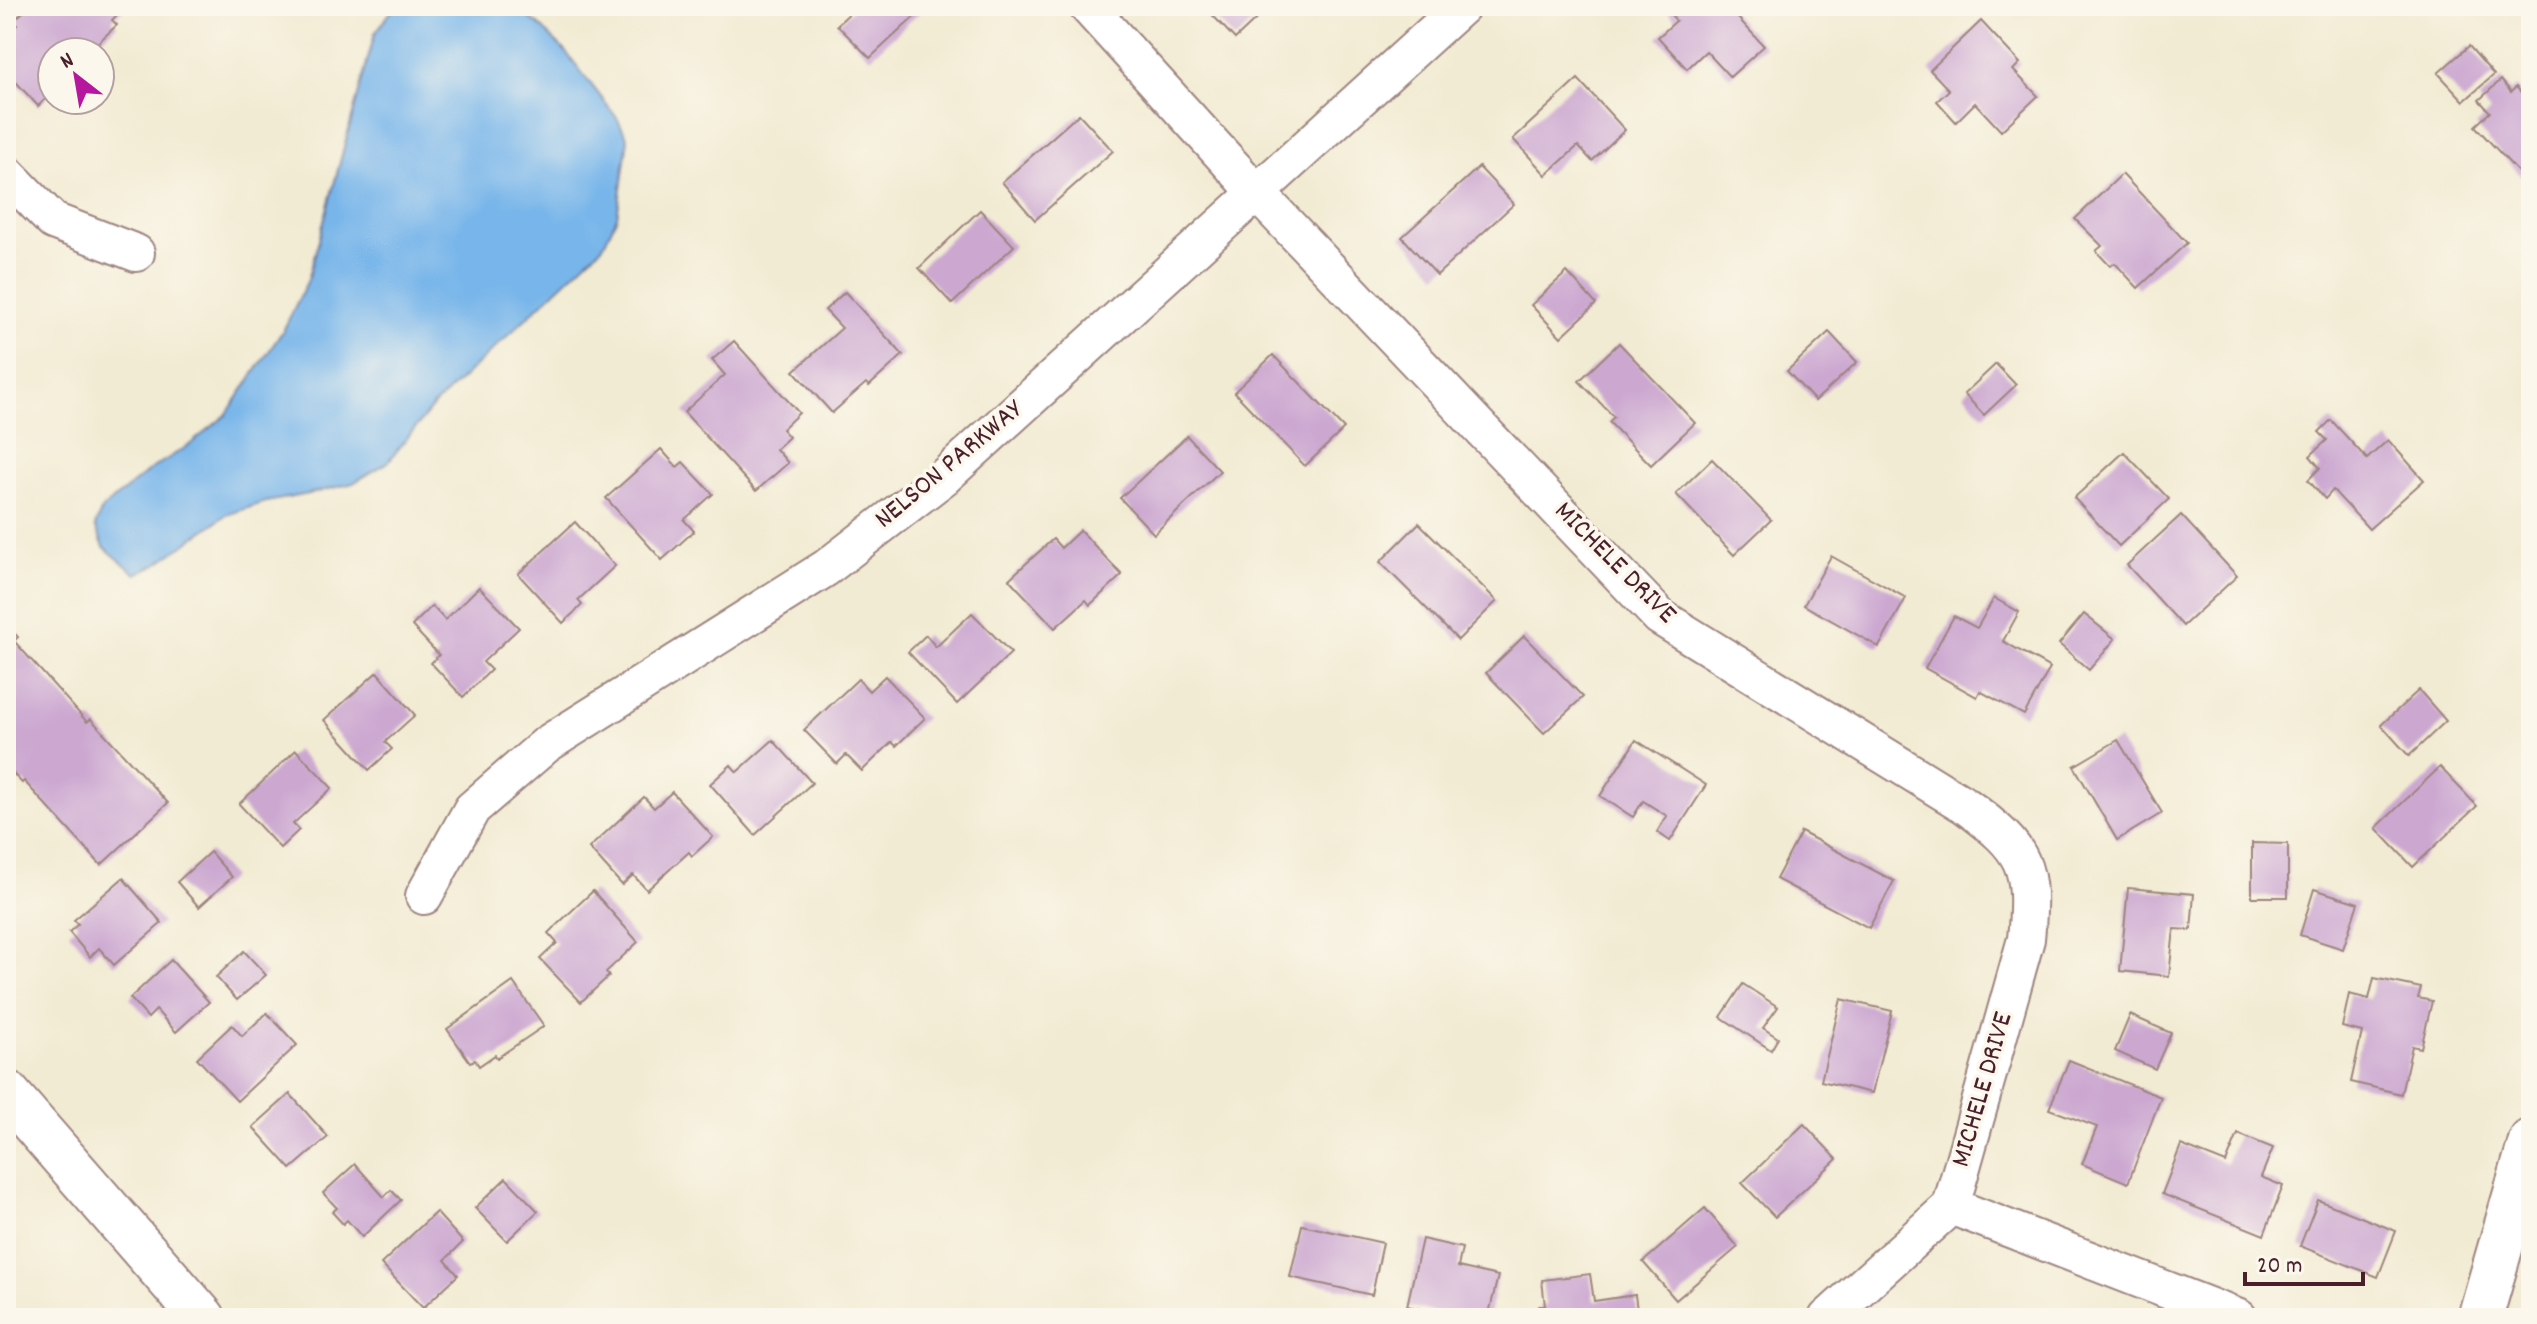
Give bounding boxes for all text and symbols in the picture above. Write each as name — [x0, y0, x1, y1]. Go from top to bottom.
north arrow — [36, 36, 116, 116]
text: N — [55, 46, 80, 78]
street label: NELSON PARKWAY — [867, 391, 1033, 540]
street label: MICHELE DRIVE — [1543, 493, 1685, 635]
street label: MICHELE DRIVE — [1943, 1008, 2025, 1172]
scale bar — [2245, 1236, 2363, 1286]
text: 20 m — [2257, 1250, 2303, 1284]

